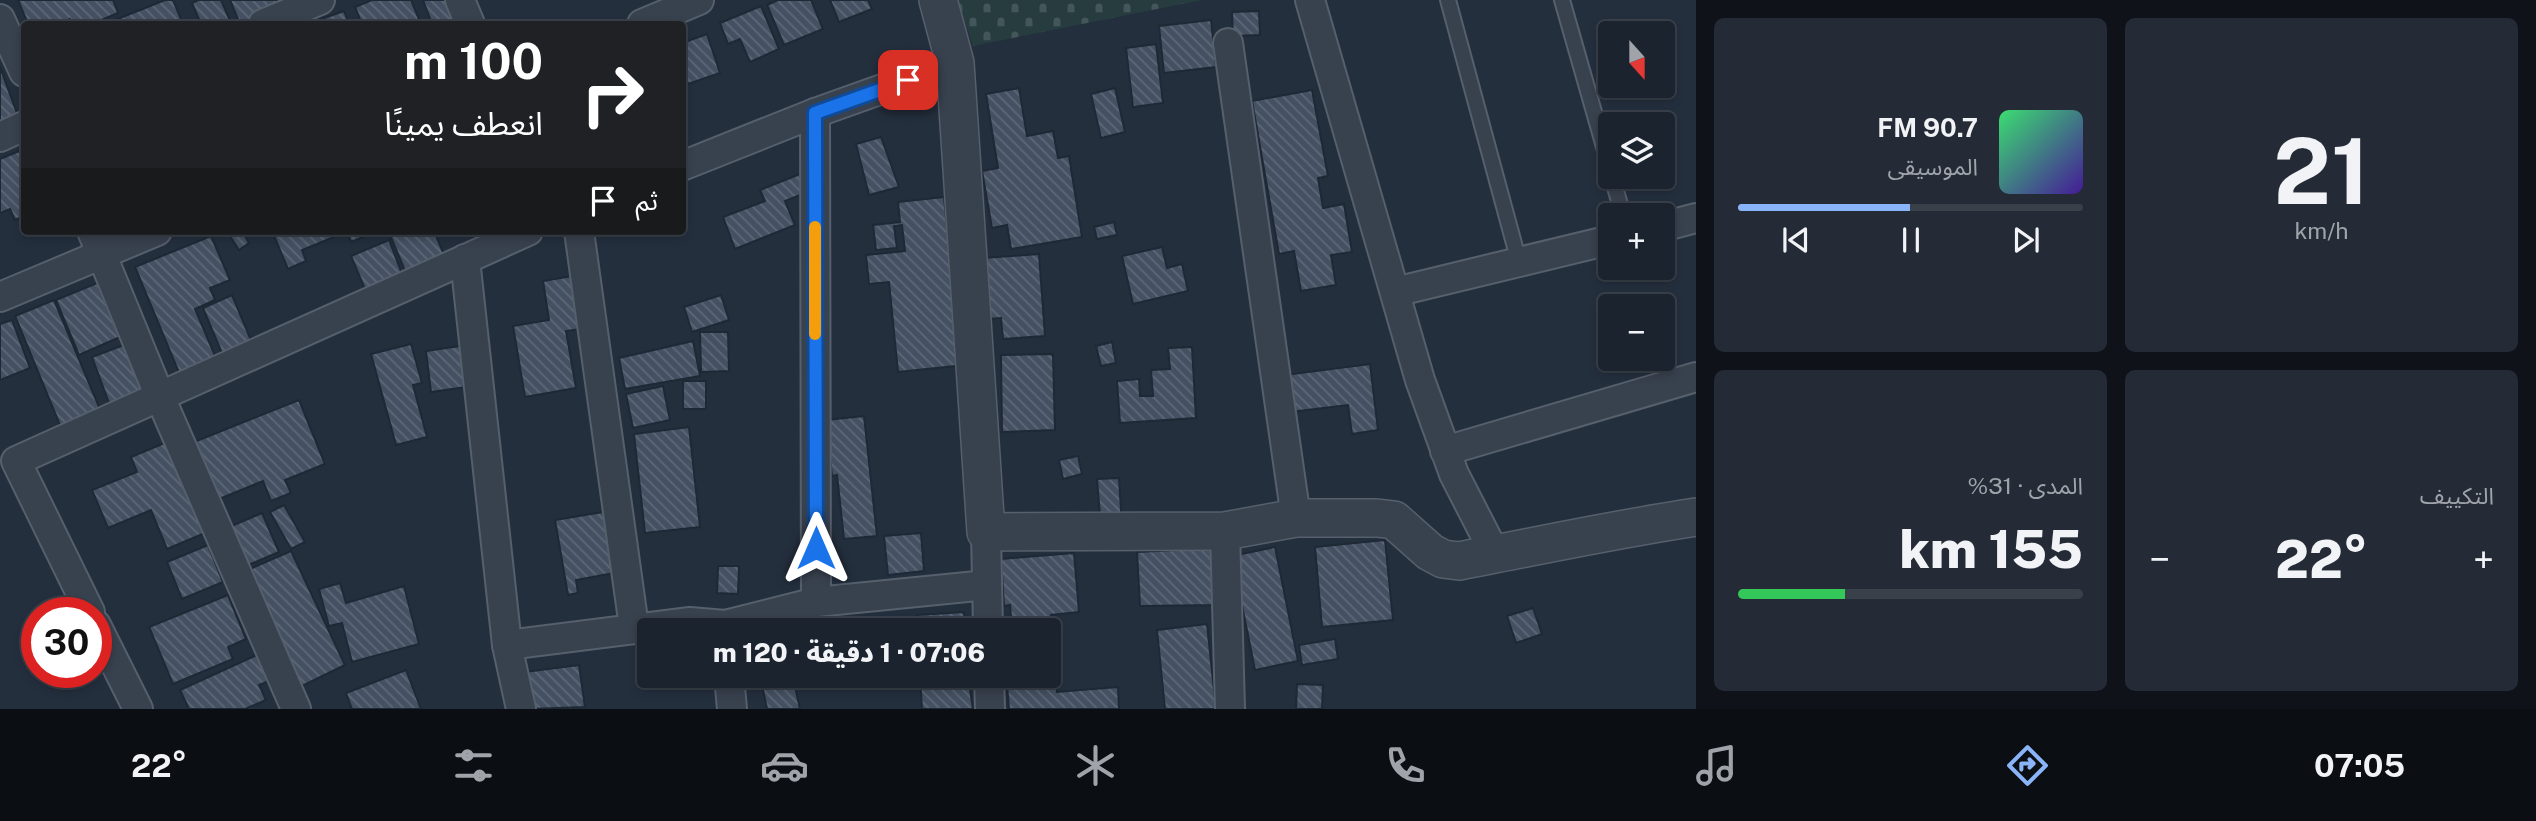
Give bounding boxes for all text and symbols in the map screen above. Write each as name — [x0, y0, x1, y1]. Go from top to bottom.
north arrow — [1598, 21, 1675, 98]
map controls — [1598, 21, 1675, 371]
text: 100 m — [404, 32, 543, 90]
icon: right — [567, 49, 658, 140]
pin — [878, 50, 938, 110]
icon: arrive — [889, 61, 927, 99]
text: انعطف يمينًا — [384, 105, 543, 142]
button: layers — [1598, 112, 1675, 189]
text: 90.7 FM — [1877, 112, 1978, 143]
text: 21 — [2273, 118, 2370, 224]
text: الموسيقى — [1887, 153, 1978, 180]
icon: arrive — [584, 182, 622, 220]
text: ثم — [636, 185, 658, 216]
button: + — [1598, 203, 1675, 280]
text: km/h — [2294, 217, 2349, 244]
icon: previous — [1777, 221, 1815, 259]
icon: pause — [1892, 221, 1930, 259]
icon: next — [2007, 221, 2045, 259]
button: − — [1598, 294, 1675, 371]
text: المدى · 31% — [1968, 472, 2083, 499]
text: التكييف — [2420, 482, 2494, 509]
position arrow — [779, 511, 853, 585]
text: 155 km — [1899, 519, 2083, 580]
text: 22° — [2275, 529, 2368, 590]
text: − — [2149, 537, 2170, 582]
text: + — [2473, 537, 2494, 582]
speed limit sign: 30 — [21, 597, 112, 688]
text: 07:06 · 1 دقيقة · 120 m — [713, 637, 985, 668]
icon: filters — [449, 741, 498, 790]
icon: car — [760, 741, 809, 790]
icon: climate — [1071, 741, 1120, 790]
icon: phone — [1381, 741, 1430, 790]
icon: music — [1692, 741, 1741, 790]
icon: directions — [2003, 741, 2052, 790]
text: 22° — [131, 747, 187, 784]
text: 07:05 — [2314, 747, 2405, 784]

